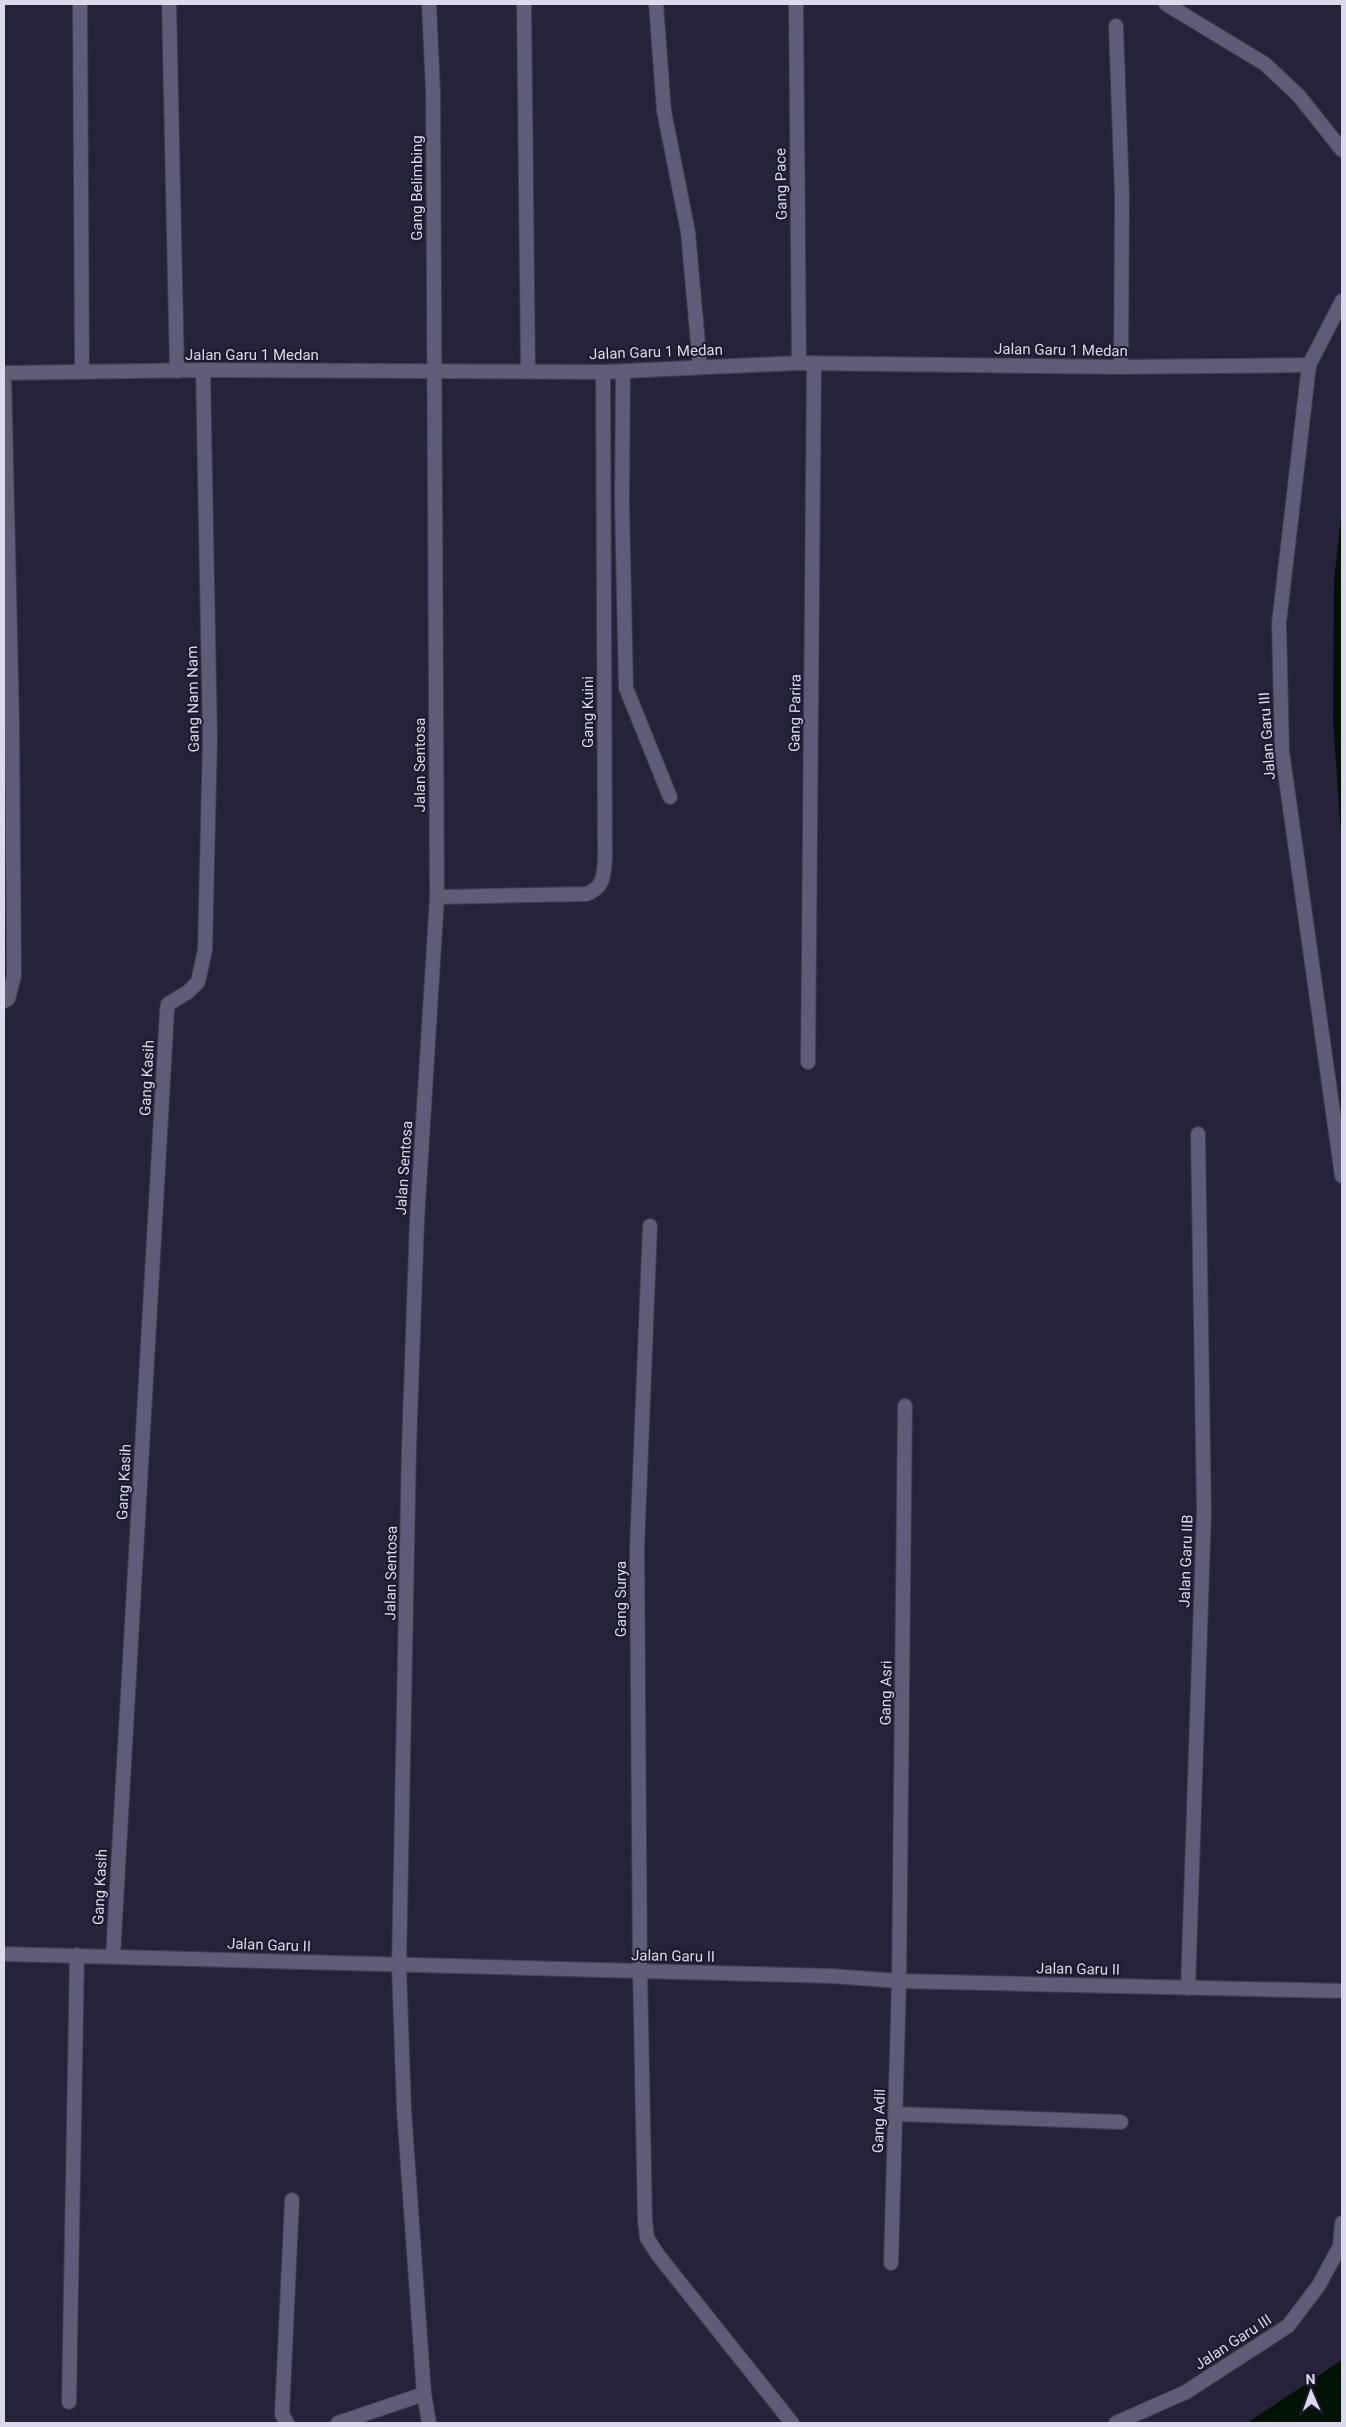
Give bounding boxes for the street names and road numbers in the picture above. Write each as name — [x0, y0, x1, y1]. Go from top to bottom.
street label: Gang Belimbing — [408, 135, 426, 241]
street label: Gang Pace — [771, 148, 791, 220]
street label: Jalan Garu 1 Medan — [994, 340, 1128, 360]
street label: Jalan Garu 1 Medan — [589, 341, 723, 363]
street label: Jalan Garu 1 Medan — [185, 346, 319, 364]
street label: Gang Nam Nam — [183, 646, 203, 752]
street label: Gang Parira — [785, 674, 805, 752]
street label: Gang Kuini — [579, 676, 597, 748]
street label: Jalan Garu III — [1255, 692, 1279, 780]
street label: Jalan Sentosa — [411, 718, 429, 812]
street label: Gang Kasih — [136, 1040, 158, 1116]
street label: Jalan Sentosa — [392, 1120, 416, 1216]
street label: Gang Kasih — [113, 1444, 135, 1520]
street label: Jalan Garu IIB — [1175, 1514, 1197, 1608]
street label: Jalan Sentosa — [381, 1526, 401, 1620]
street label: Gang Surya — [612, 1561, 630, 1637]
street label: Gang Asri — [876, 1660, 896, 1726]
street label: Gang Kasih — [89, 1849, 111, 1925]
street label: Jalan Garu II — [227, 1935, 311, 1955]
street label: Jalan Garu II — [631, 1946, 715, 1966]
street label: Jalan Garu II — [1036, 1959, 1120, 1979]
street label: Gang Adil — [869, 2089, 889, 2153]
street label: Jalan Garu III — [1191, 2311, 1275, 2373]

